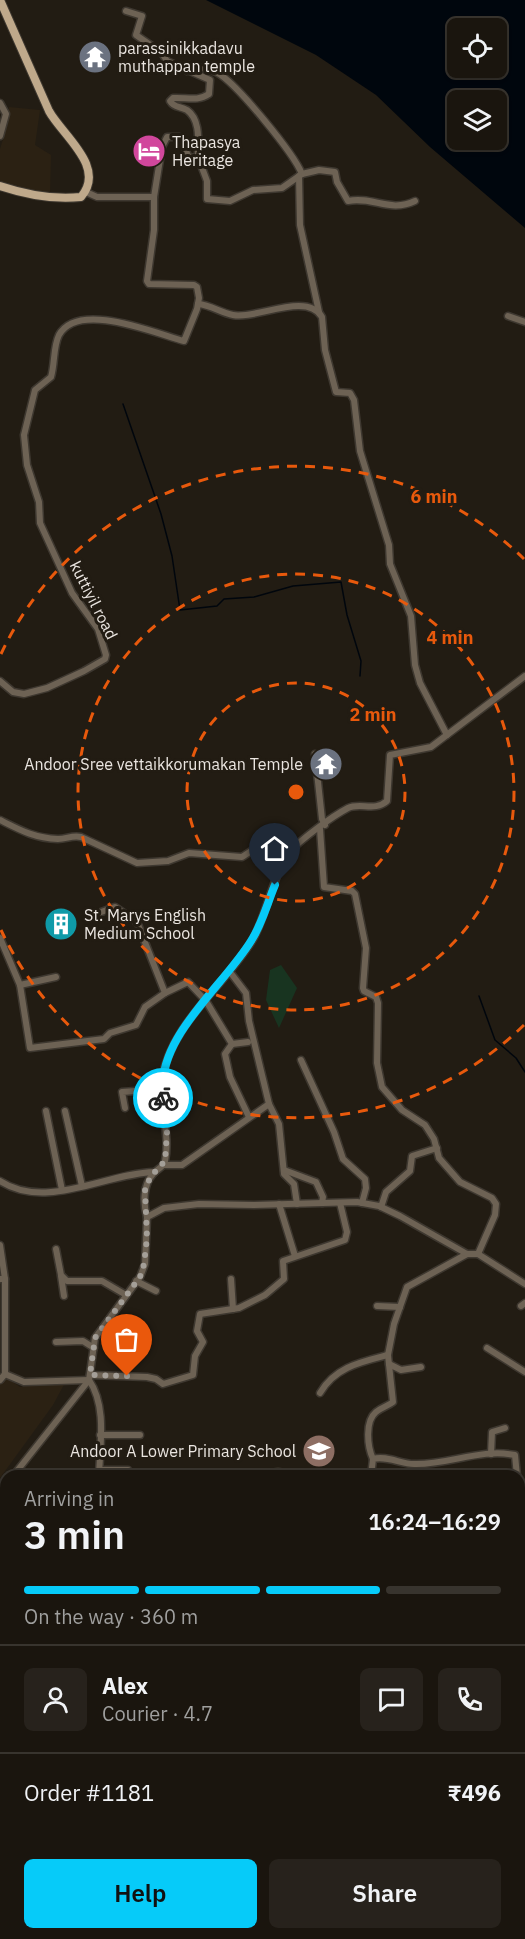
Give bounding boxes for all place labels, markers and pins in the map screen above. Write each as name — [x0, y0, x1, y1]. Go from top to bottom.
place label: parassinikkadavu muthappan temple — [118, 38, 255, 76]
temple icon: parassinikkadavu muthappan temple — [77, 39, 113, 75]
place label: Thapasya Heritage — [172, 132, 241, 170]
hotel icon: Thapasya Heritage — [131, 133, 167, 169]
temple icon: Andoor Sree vettaikkorumakan Temple — [308, 746, 344, 782]
place label: Andoor Sree vettaikkorumakan Temple — [24, 754, 303, 774]
centre of rings — [286, 782, 306, 802]
pin — [249, 823, 300, 885]
place label: St. Marys English Medium School — [84, 905, 206, 943]
building icon: St. Marys English Medium School — [43, 906, 79, 942]
pin — [101, 1314, 152, 1376]
school or university icon: Andoor A Lower Primary School — [301, 1433, 337, 1469]
place label: Andoor A Lower Primary School — [70, 1441, 296, 1461]

